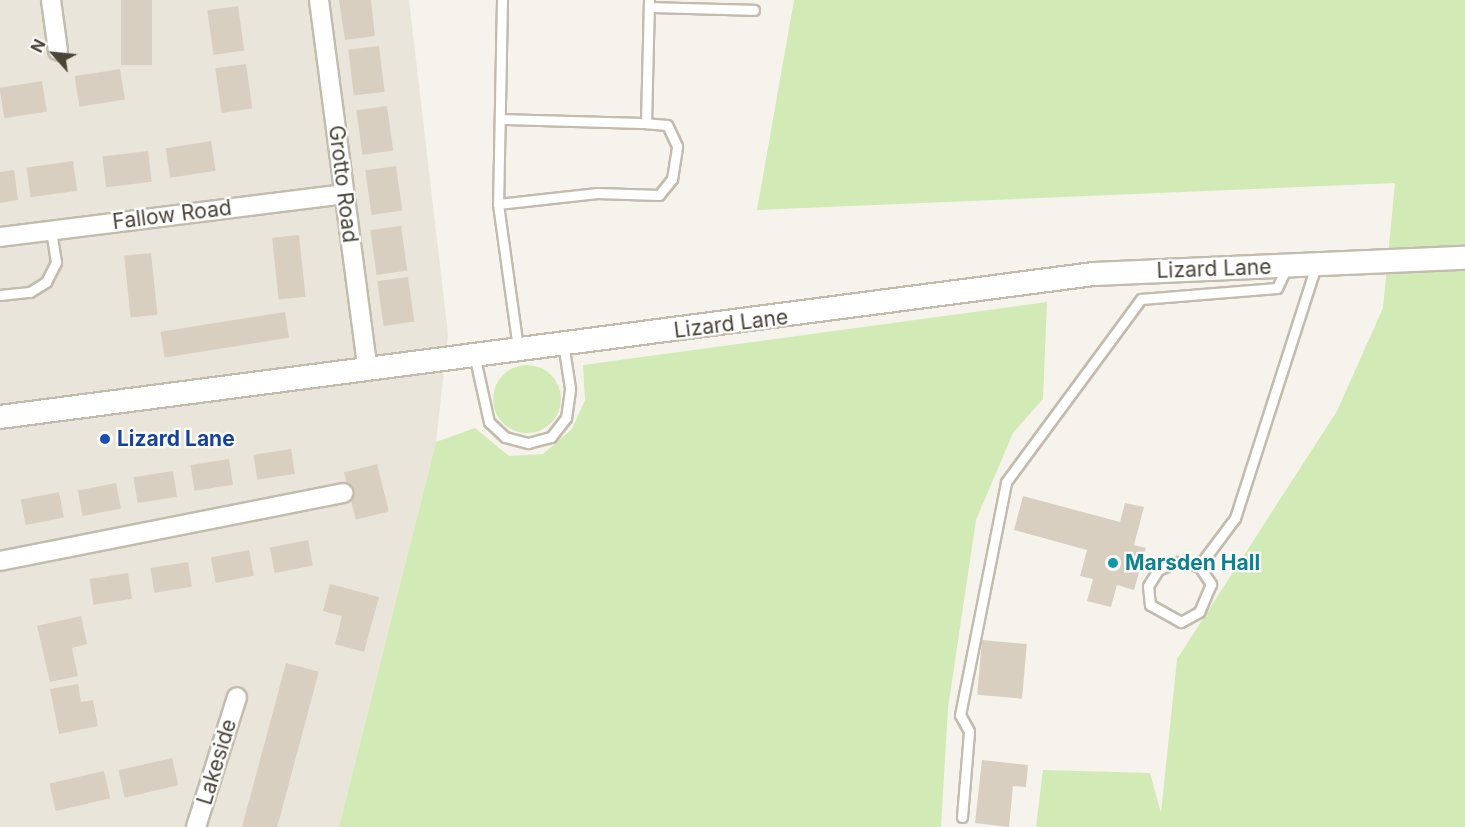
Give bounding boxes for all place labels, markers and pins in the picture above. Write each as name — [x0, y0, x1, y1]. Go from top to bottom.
place label: Lizard Lane — [117, 426, 235, 452]
marker: Lizard Lane — [98, 432, 112, 446]
place label: Marsden Hall — [1125, 550, 1260, 576]
marker: Marsden Hall — [1106, 556, 1120, 570]

